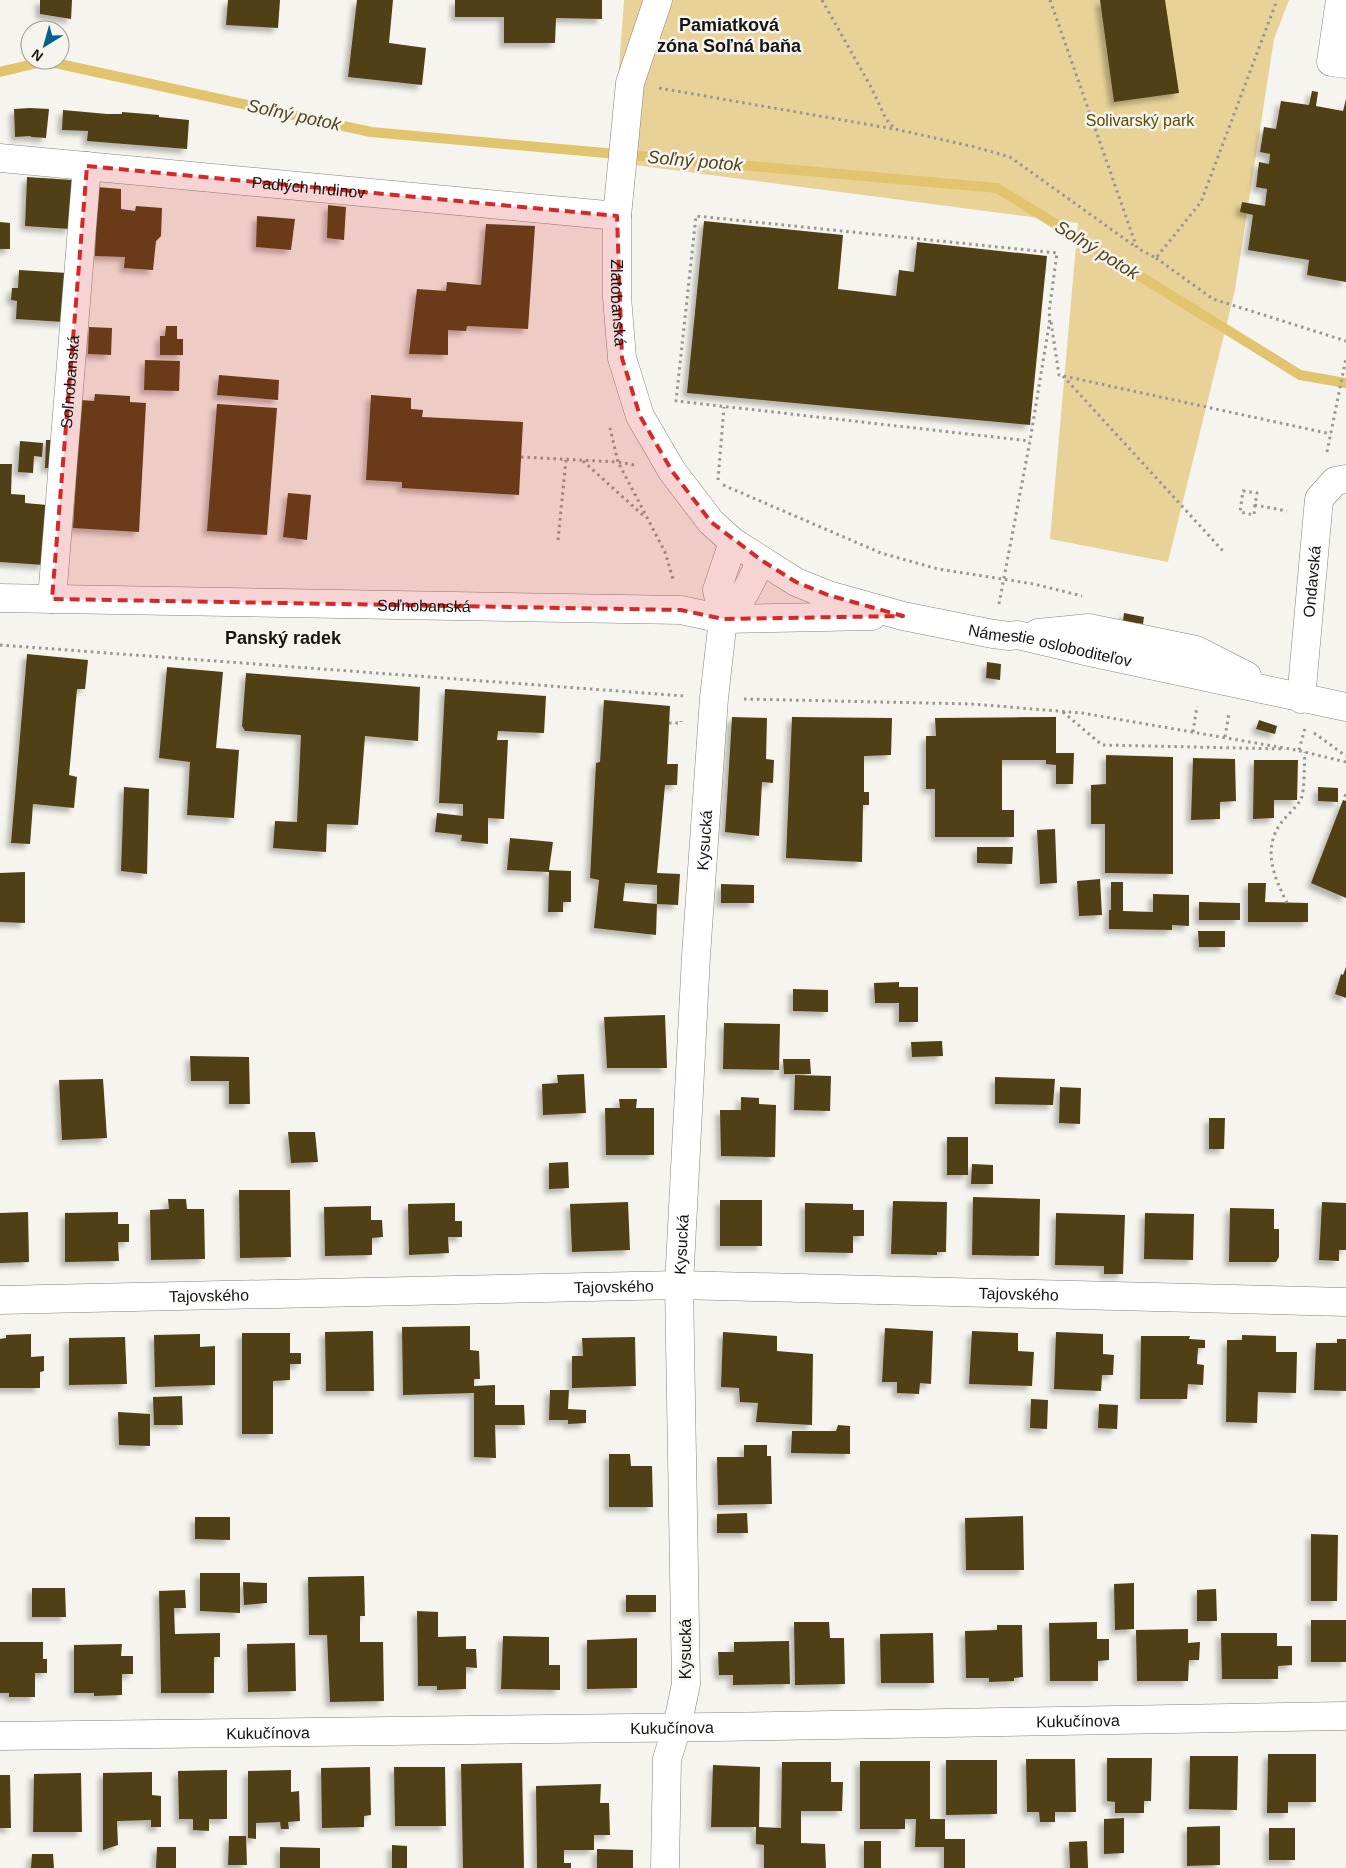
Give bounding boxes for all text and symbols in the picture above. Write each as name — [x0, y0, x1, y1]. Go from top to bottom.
district label: Pamiatková zóna Soľná baňa — [657, 15, 802, 56]
north arrow — [20, 20, 70, 70]
text: N — [28, 46, 46, 65]
water label: Soľný potok — [245, 95, 344, 135]
park label: Solivarský park — [1086, 112, 1195, 129]
water label: Soľný potok — [647, 147, 744, 175]
street label: Padlých hrdinov — [251, 173, 366, 201]
water label: Soľný potok — [1051, 216, 1143, 284]
street label: Zlatobanská — [608, 259, 630, 347]
street label: Soľnobanská — [57, 334, 82, 429]
street label: Ondavská — [1300, 545, 1323, 618]
street label: Soľnobanská — [377, 596, 471, 615]
street label: Námestie osloboditeľov — [967, 621, 1133, 669]
district label: Panský radek — [225, 628, 342, 648]
street label: Kysucká — [693, 809, 715, 871]
street label: Kysucká — [671, 1214, 691, 1275]
street label: Tajovského — [574, 1277, 654, 1296]
street label: Tajovského — [978, 1284, 1059, 1303]
street label: Tajovského — [169, 1286, 249, 1305]
street label: Kysucká — [677, 1619, 694, 1679]
street label: Kukučínova — [1036, 1711, 1120, 1730]
street label: Kukučínova — [630, 1719, 714, 1737]
street label: Kukučínova — [226, 1724, 310, 1742]

